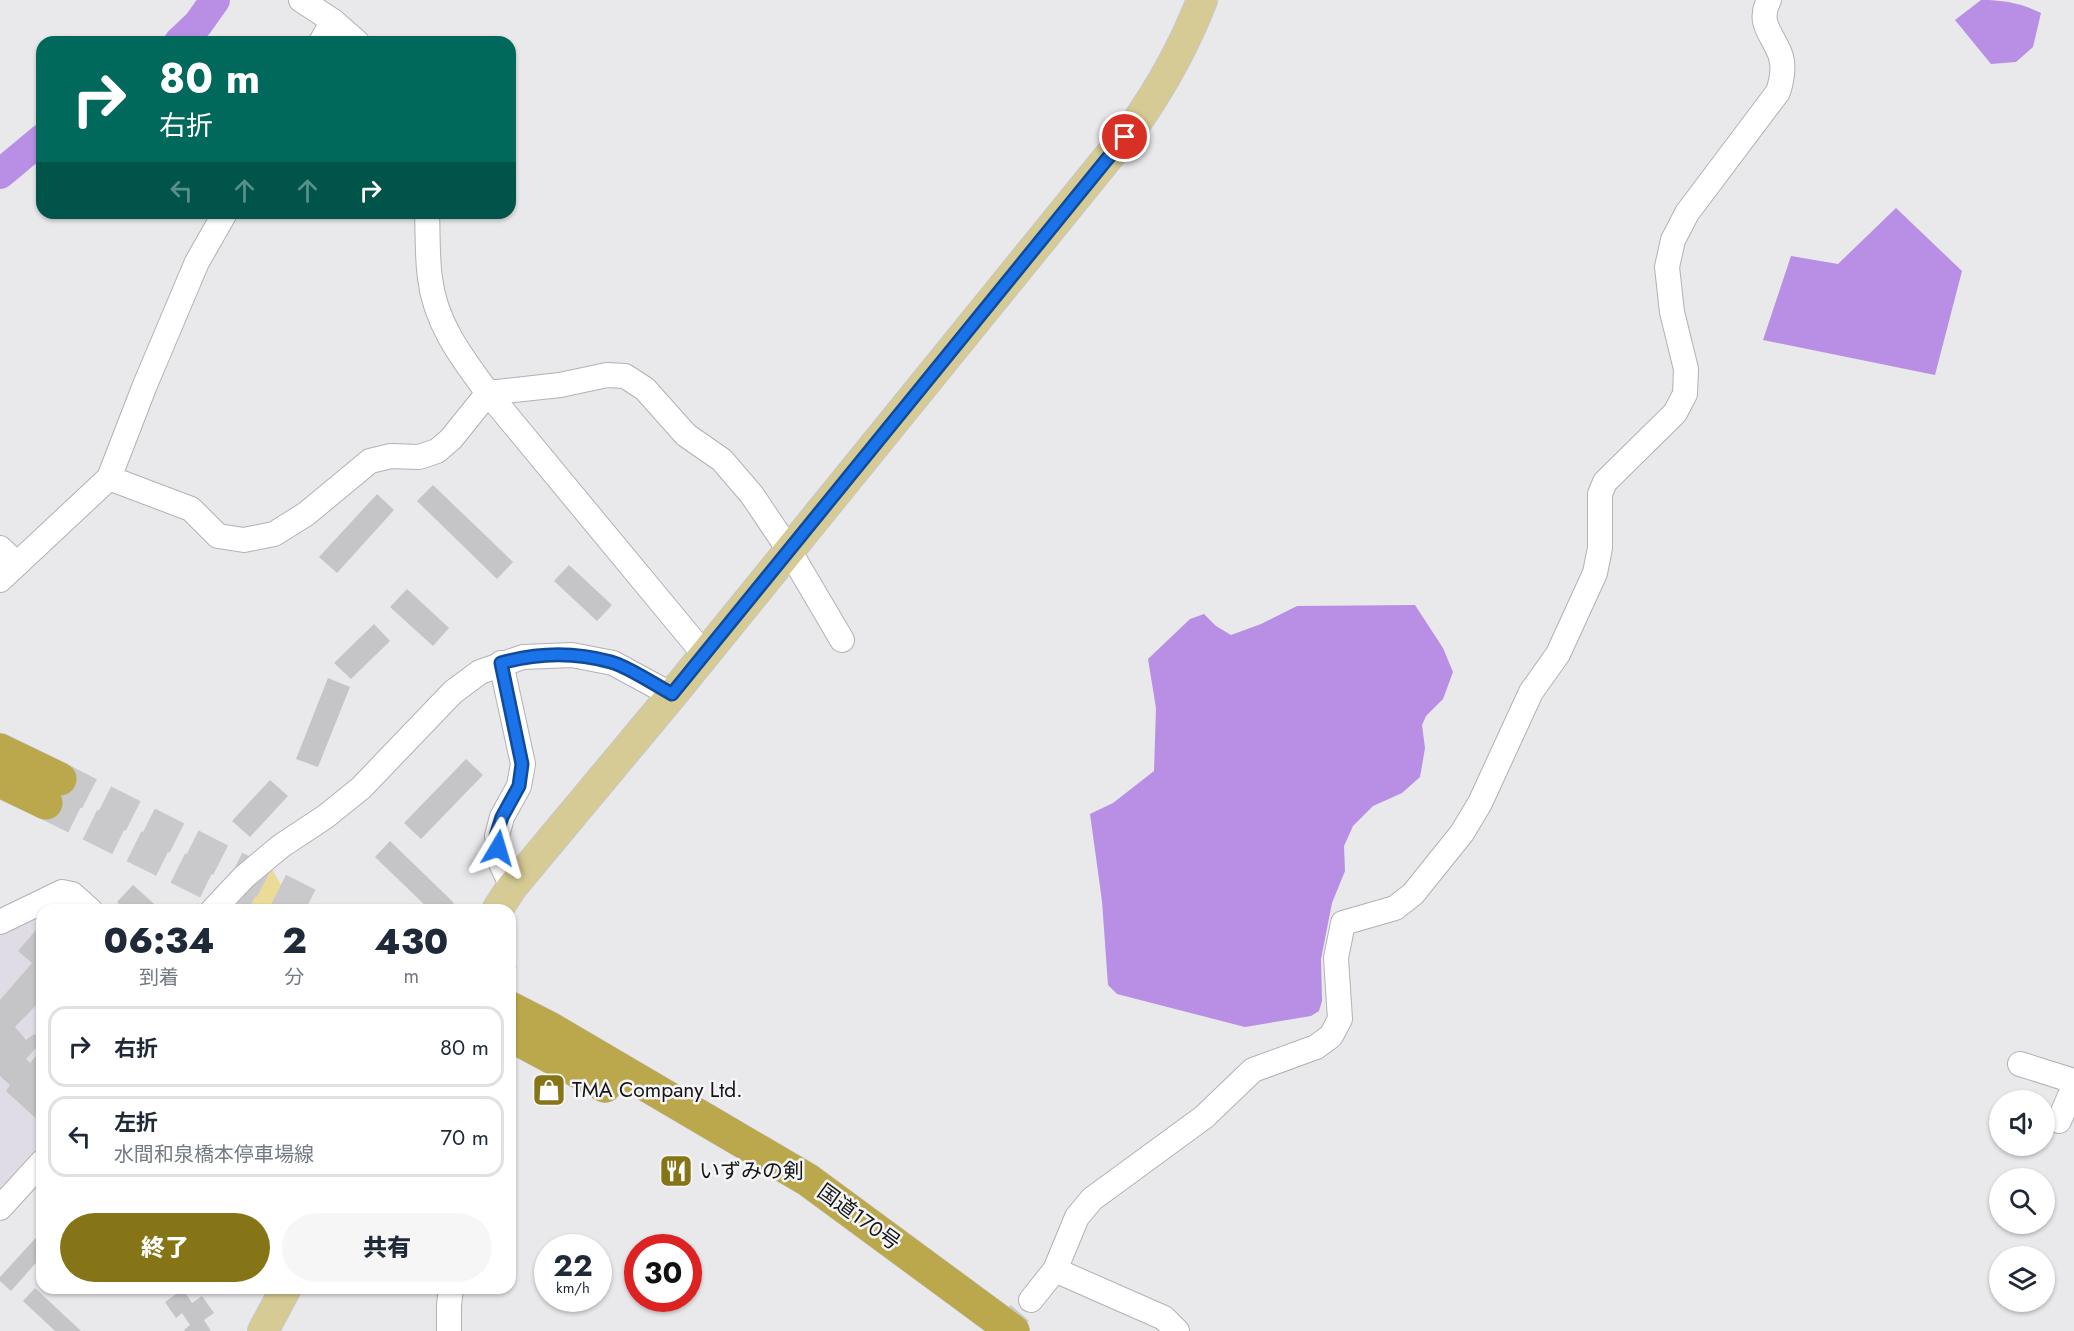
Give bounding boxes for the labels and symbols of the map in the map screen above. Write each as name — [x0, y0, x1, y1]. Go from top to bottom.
pin — [1099, 111, 1150, 162]
position arrow — [466, 816, 530, 880]
shop icon: TMA Company Ltd. — [531, 1072, 567, 1108]
place label: TMA Company Ltd. — [572, 1075, 742, 1105]
restaurant icon: いずみの剣 — [658, 1153, 694, 1189]
place label: いずみの剣 — [699, 1156, 804, 1186]
street label: 国道170号 — [811, 1177, 907, 1257]
speed limit sign: 30 — [624, 1234, 702, 1312]

